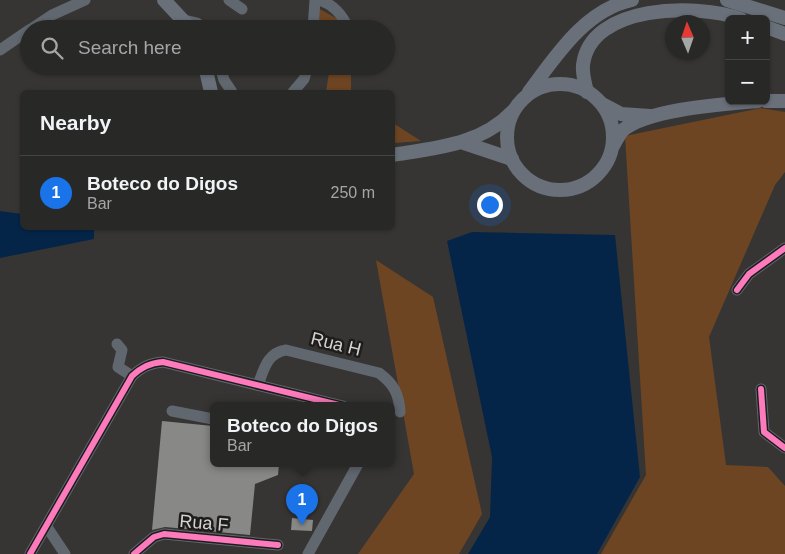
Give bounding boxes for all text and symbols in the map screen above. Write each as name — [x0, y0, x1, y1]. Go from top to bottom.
north arrow — [665, 15, 710, 60]
map controls — [725, 15, 770, 105]
button: + — [725, 15, 770, 60]
search box — [20, 20, 395, 75]
icon: search — [38, 34, 66, 62]
text: Search here — [78, 37, 182, 58]
button: − — [725, 60, 770, 105]
text: Nearby — [40, 111, 111, 134]
text: Boteco do Digos — [87, 173, 238, 194]
text: 1 — [52, 184, 60, 201]
text: 250 m — [331, 184, 375, 201]
your location — [477, 192, 503, 218]
text: Bar — [87, 195, 112, 212]
street label: Rua H — [309, 328, 363, 360]
popup — [210, 402, 395, 467]
text: Boteco do Digos — [227, 415, 378, 436]
text: Bar — [227, 437, 252, 454]
pin: 1 — [286, 484, 318, 525]
street label: Rua F — [179, 511, 229, 535]

